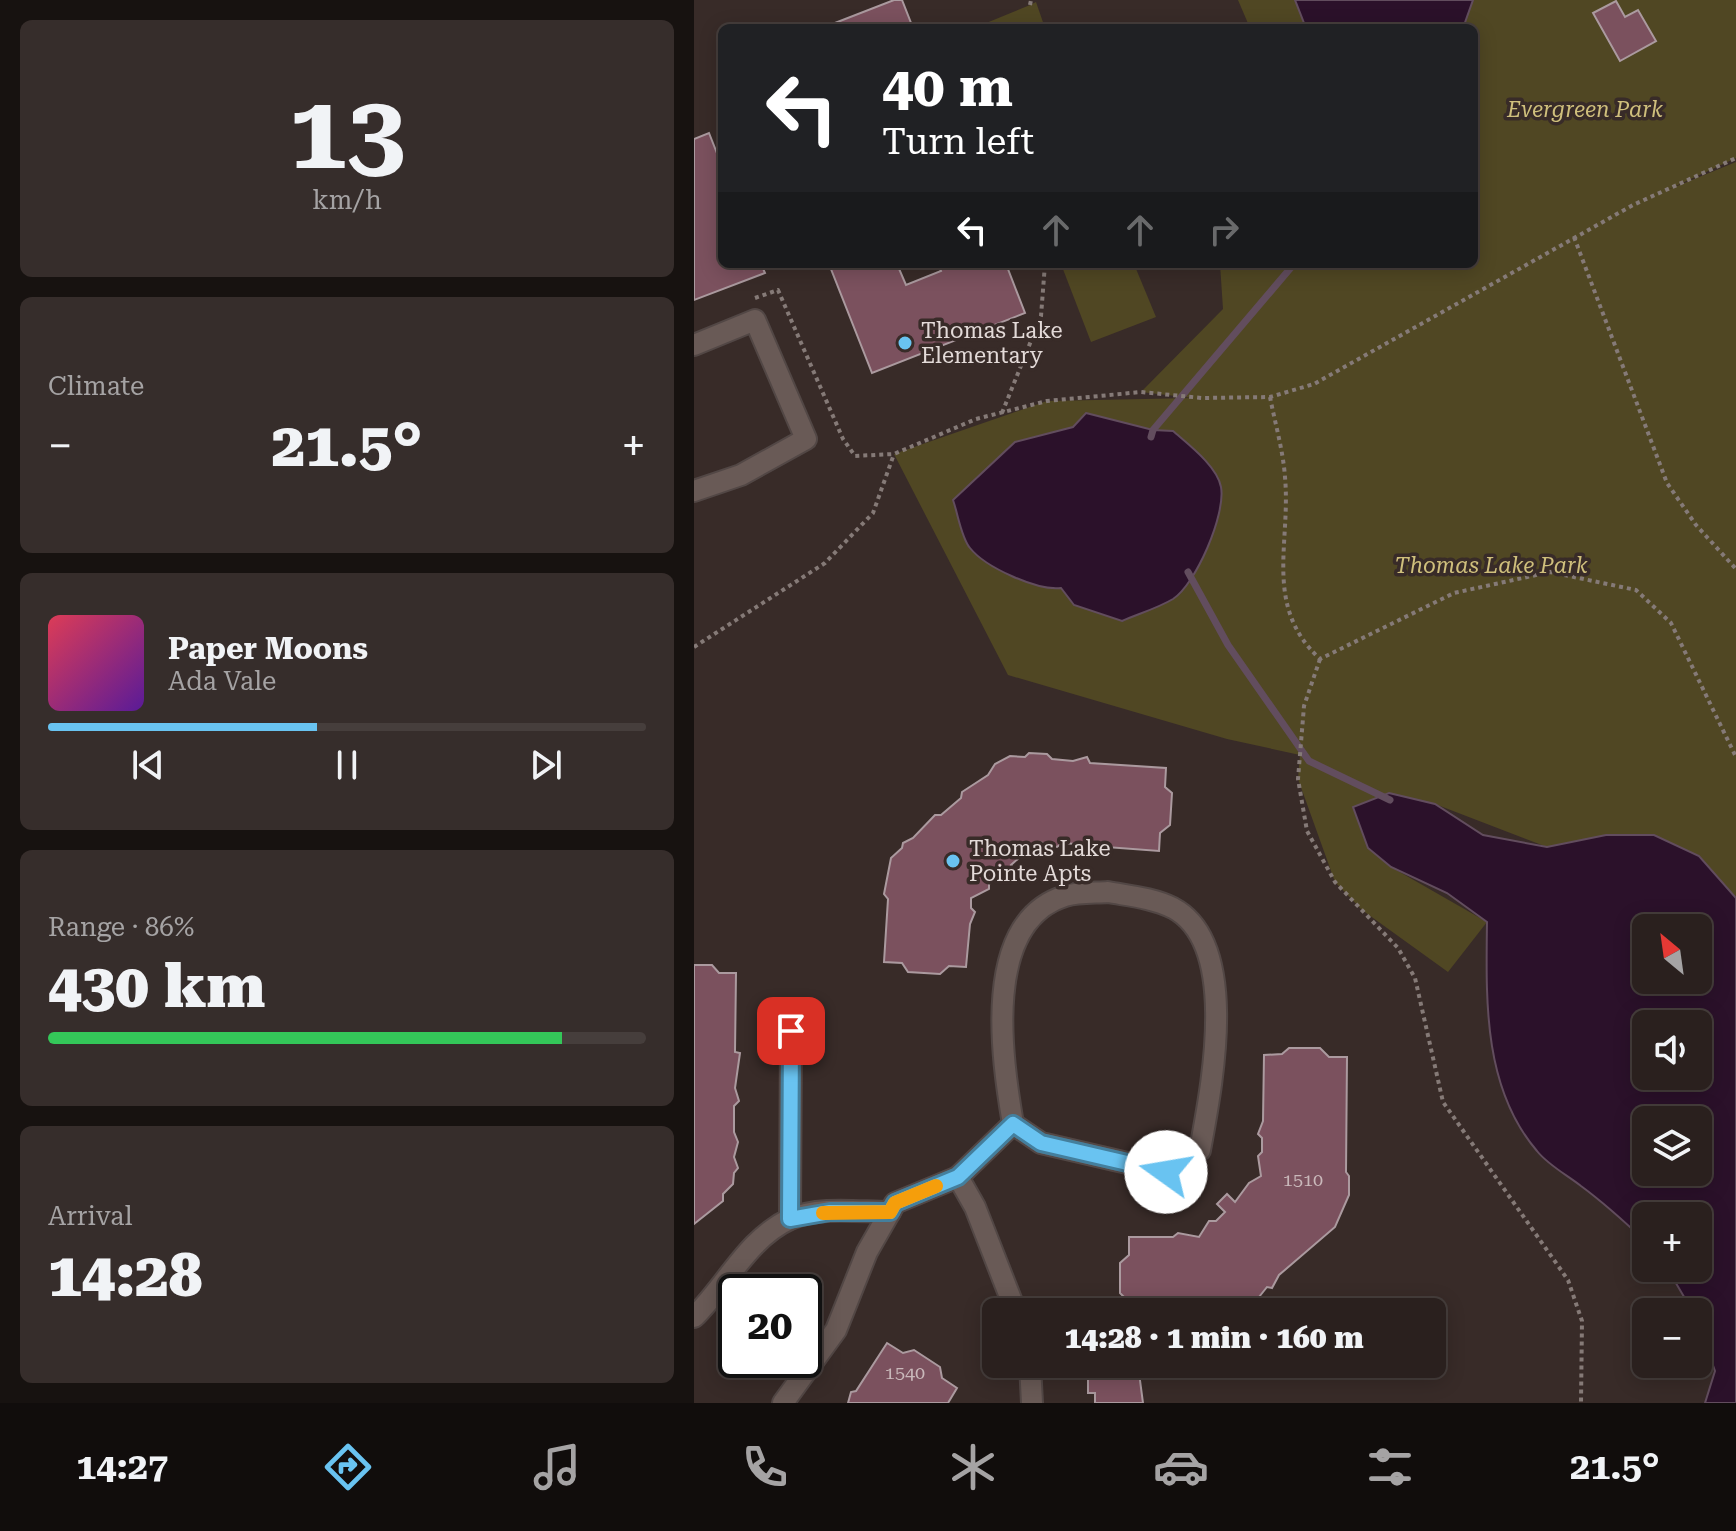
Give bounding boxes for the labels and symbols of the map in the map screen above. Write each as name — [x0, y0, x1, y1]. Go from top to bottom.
park label: Evergreen Park — [1506, 97, 1663, 122]
place label: Thomas Lake Elementary — [921, 318, 1063, 368]
marker: Thomas Lake Elementary — [896, 334, 914, 352]
park label: Thomas Lake Park — [1394, 553, 1588, 578]
place label: Thomas Lake Pointe Apts — [969, 836, 1111, 886]
marker: Thomas Lake Pointe Apts — [944, 852, 962, 870]
north arrow — [1632, 914, 1712, 994]
pin — [757, 997, 825, 1065]
position arrow — [1124, 1130, 1208, 1214]
house number: 1510 — [1283, 1169, 1323, 1190]
speed limit sign: 20 — [718, 1274, 822, 1378]
house number: 1540 — [885, 1362, 925, 1383]

